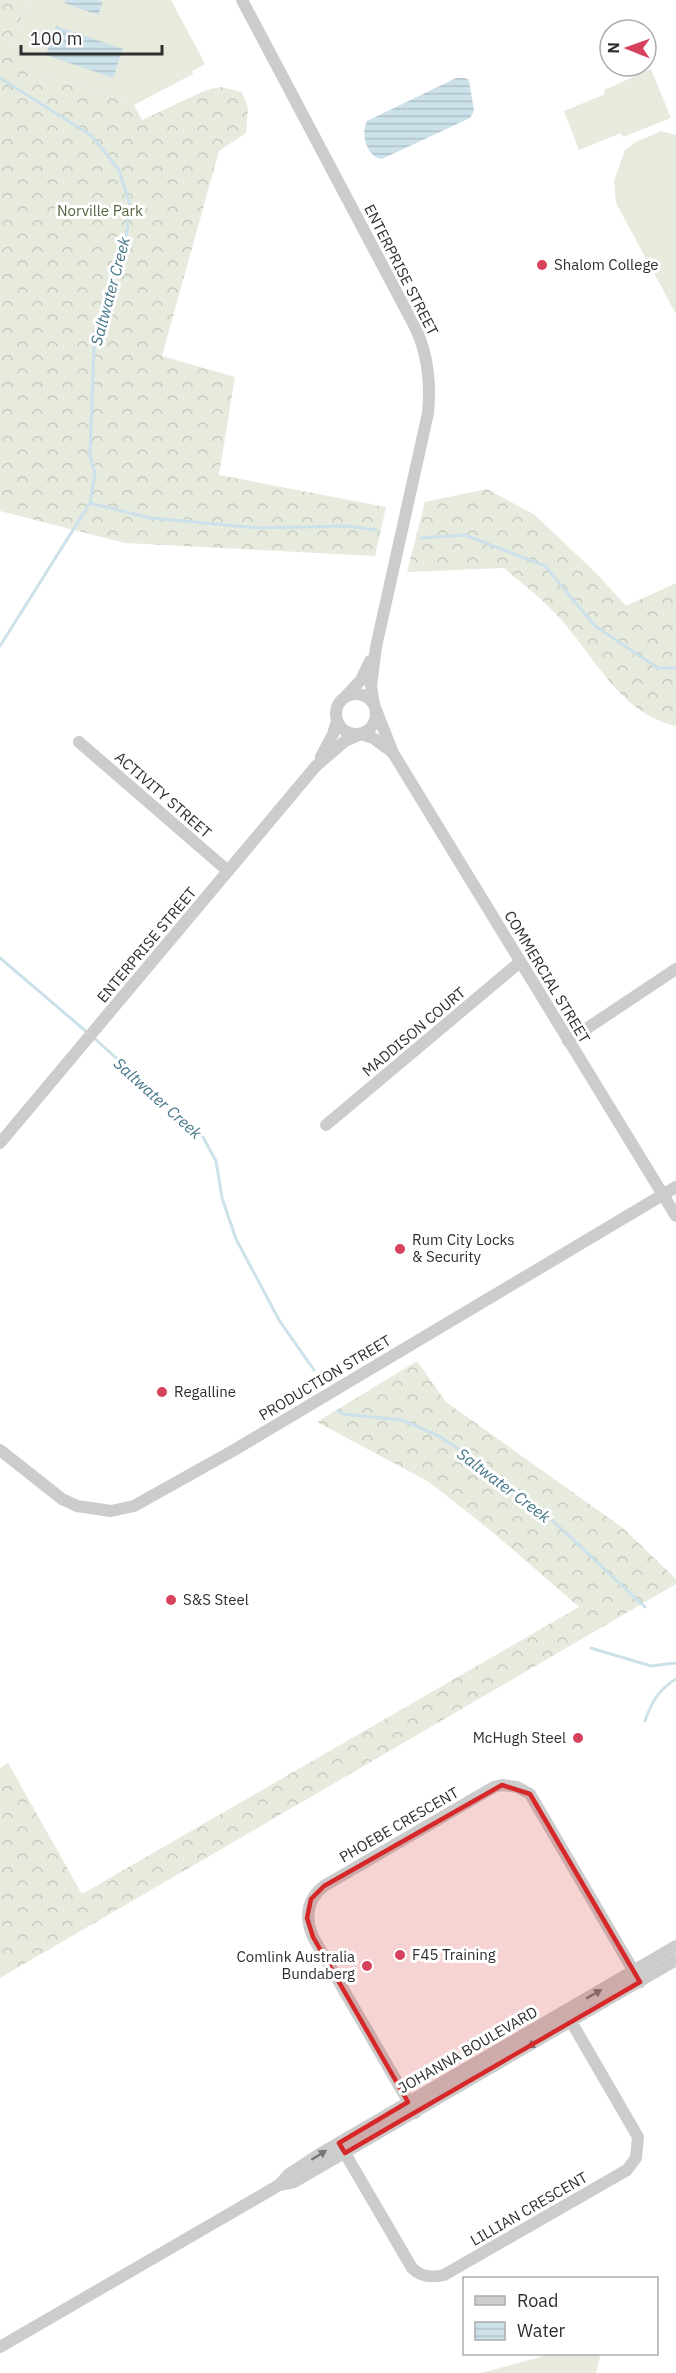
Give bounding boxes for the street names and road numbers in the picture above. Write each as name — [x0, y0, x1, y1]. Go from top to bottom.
street label: ENTERPRISE STREET — [360, 201, 443, 339]
street label: ACTIVITY STREET — [111, 747, 216, 842]
street label: ENTERPRISE STREET — [93, 883, 201, 1006]
street label: COMMERCIAL STREET — [500, 907, 595, 1047]
street label: MADDISON COURT — [358, 983, 470, 1080]
street label: PRODUCTION STREET — [255, 1330, 395, 1425]
street label: PHOEBE CRESCENT — [336, 1782, 462, 1866]
street label: JOHANNA BOULEVARD — [395, 2002, 541, 2097]
street label: LILLIAN CRESCENT — [467, 2167, 591, 2250]

